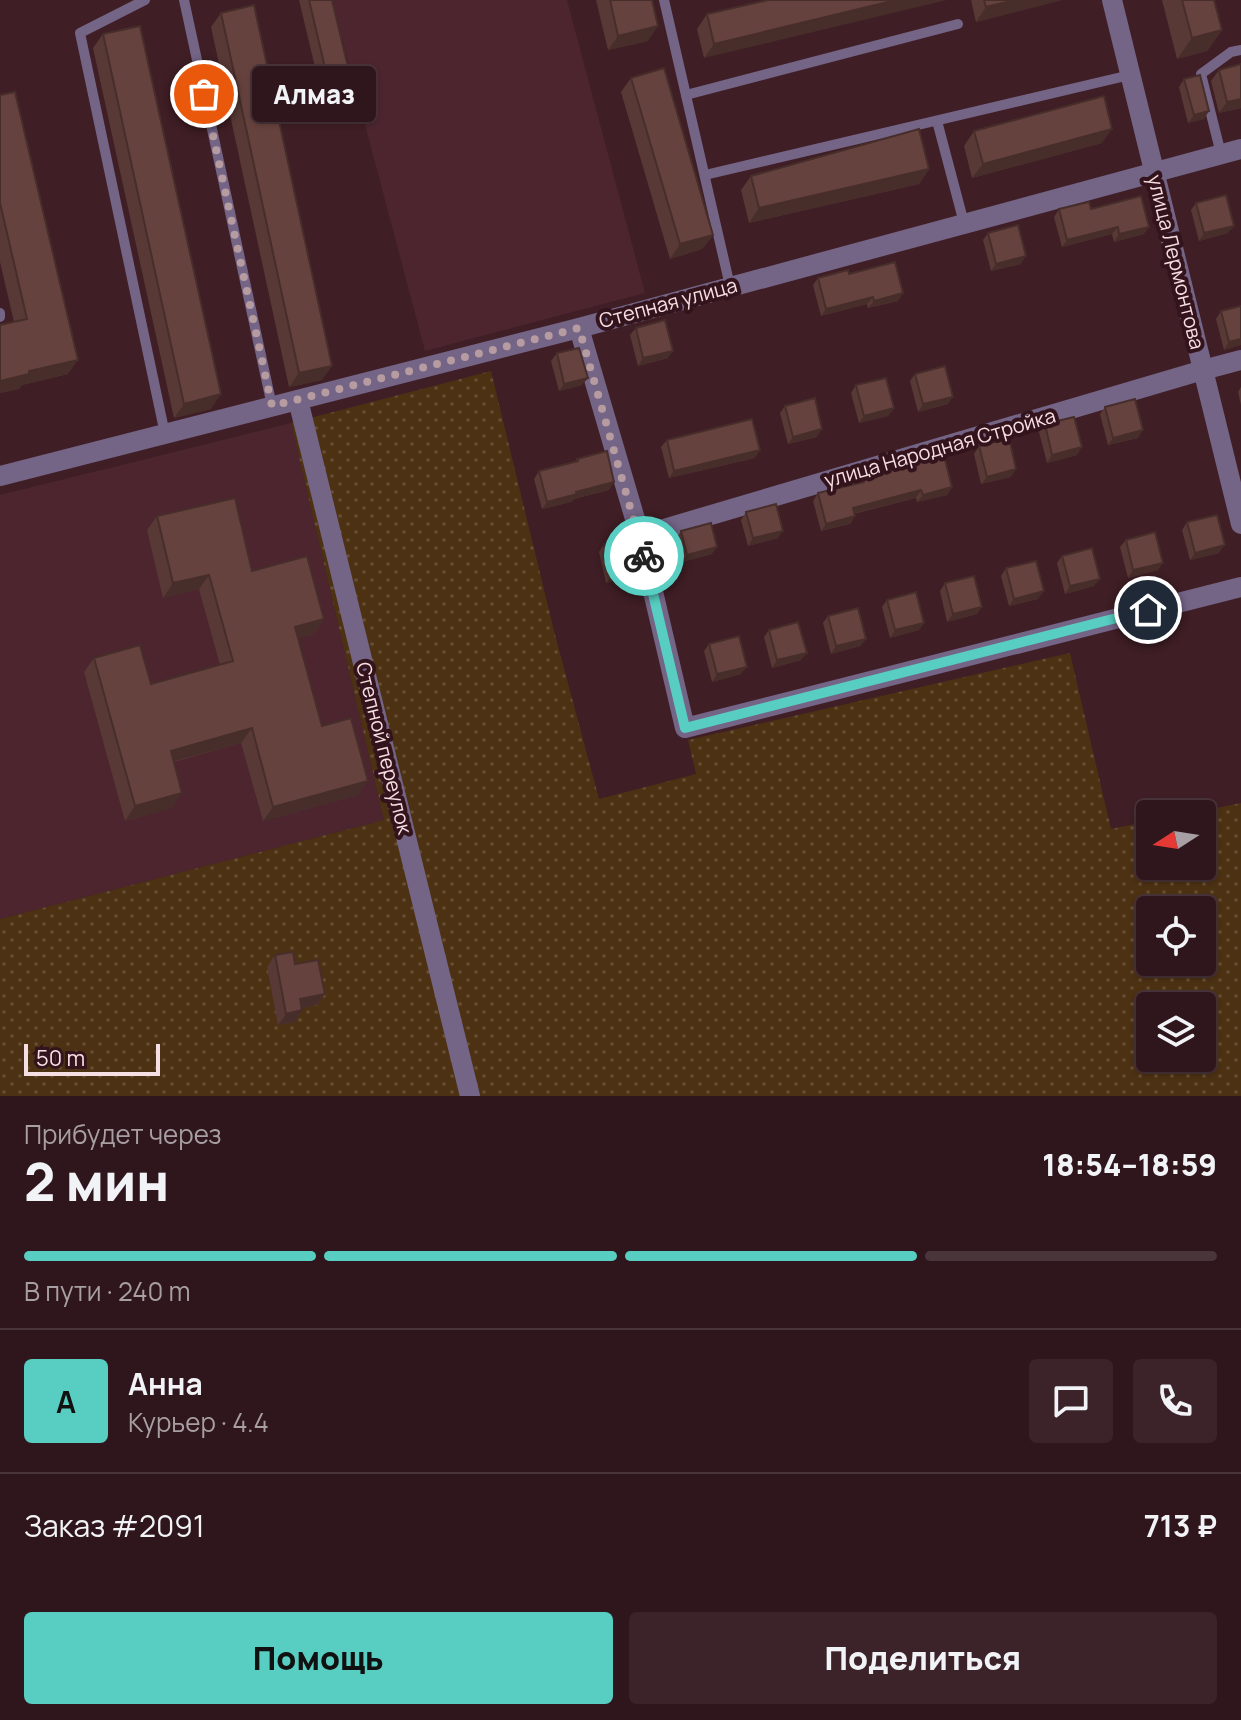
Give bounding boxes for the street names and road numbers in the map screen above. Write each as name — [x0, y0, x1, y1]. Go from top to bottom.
street label: улица Лермонтова — [1142, 172, 1211, 352]
street label: Степная улица — [596, 271, 740, 334]
street label: улица Народная Стройка — [821, 402, 1059, 493]
street label: Степной переулок — [350, 659, 419, 838]

